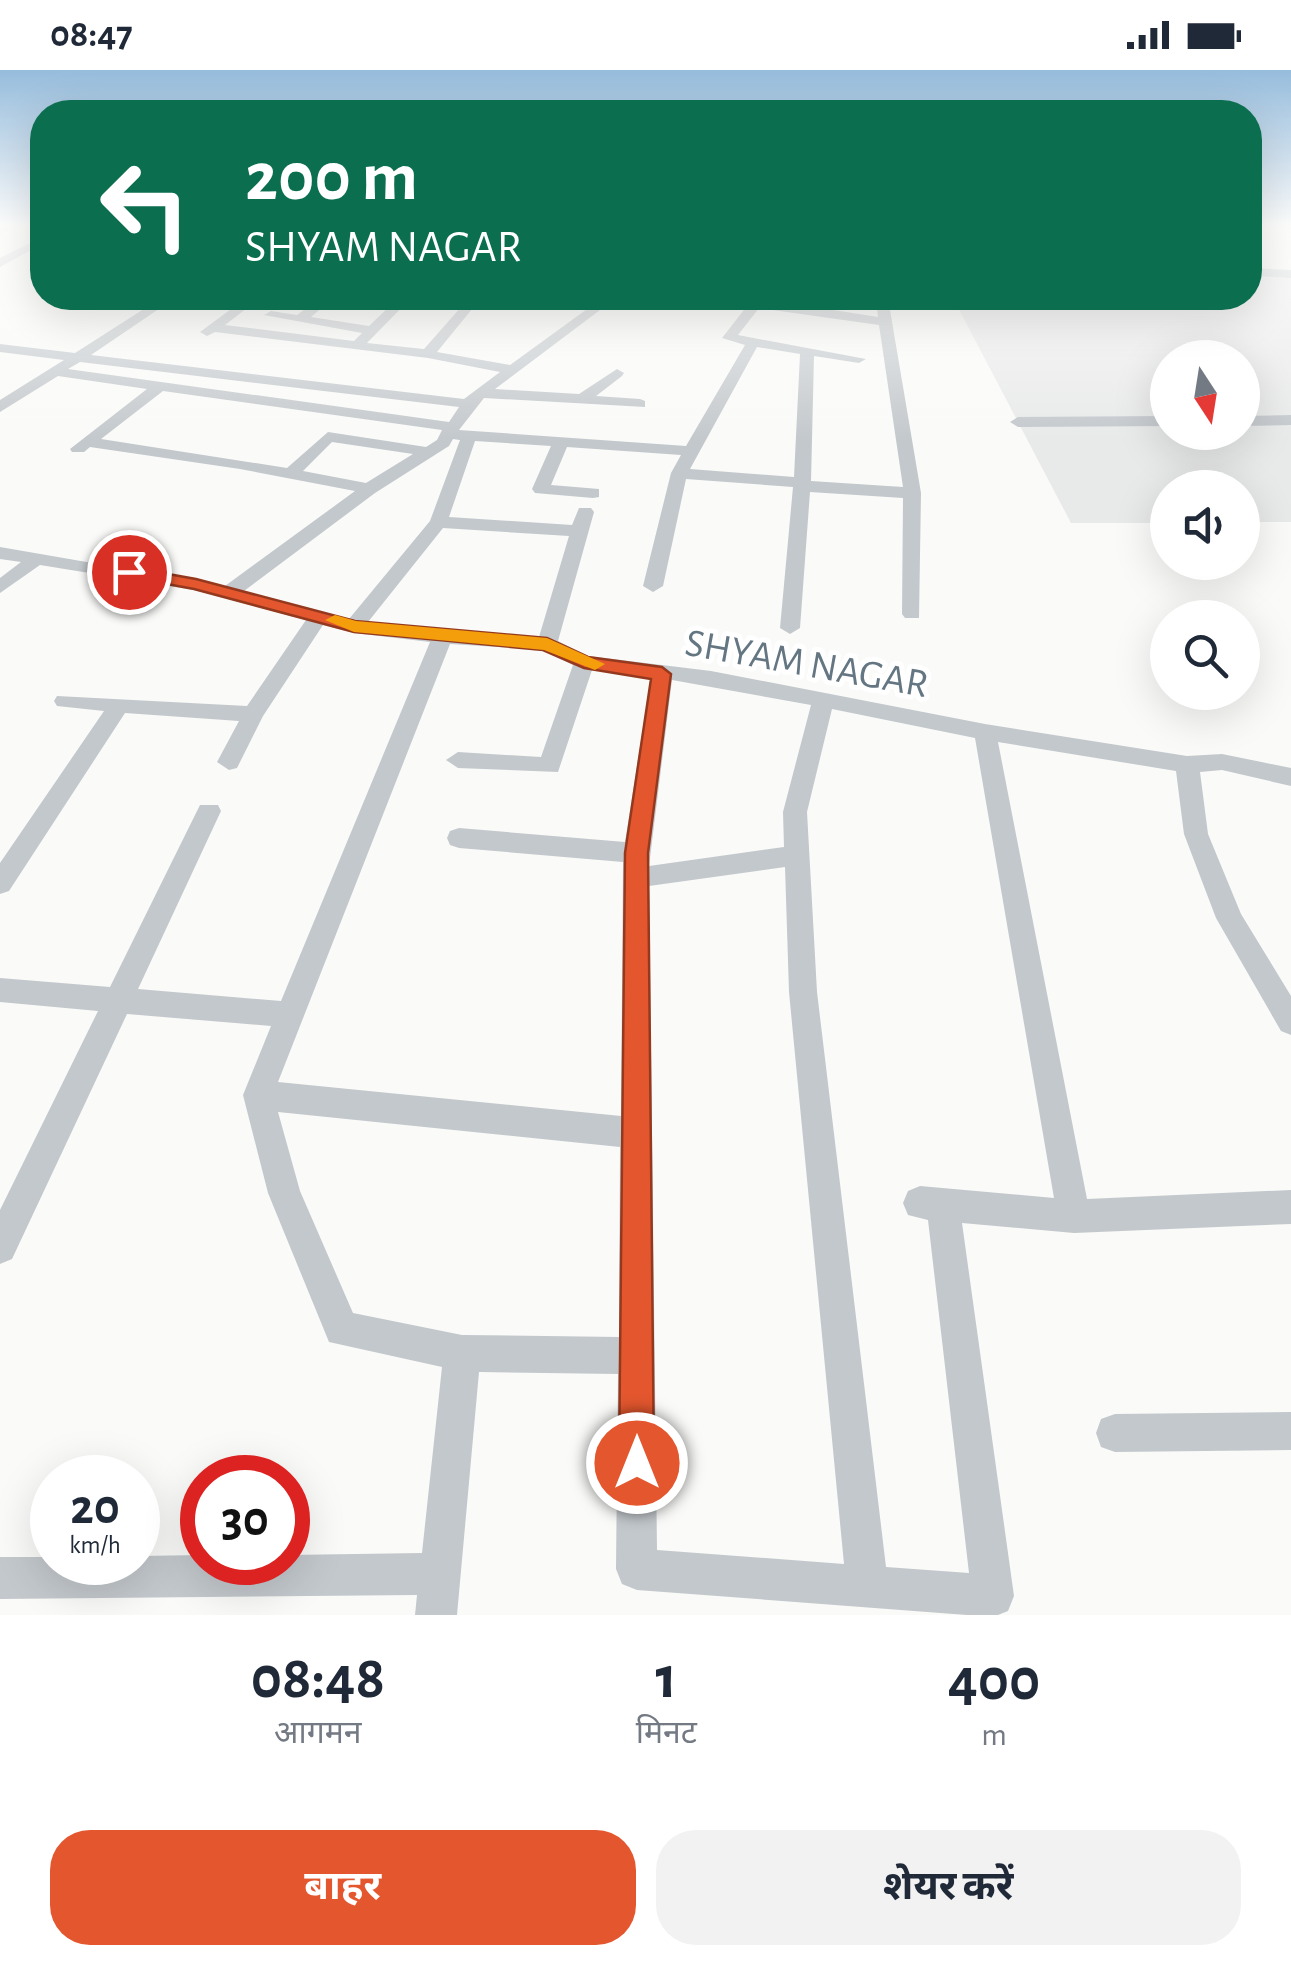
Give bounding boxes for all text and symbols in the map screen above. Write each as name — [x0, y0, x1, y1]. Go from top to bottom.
text: 08:47 — [50, 16, 133, 54]
icon: left — [80, 140, 210, 270]
text: 200 m — [245, 143, 418, 213]
text: SHYAM NAGAR — [245, 225, 522, 270]
north arrow — [1150, 340, 1260, 450]
map controls — [1150, 340, 1260, 710]
button: sound — [1150, 470, 1260, 580]
pin — [87, 530, 172, 615]
icon: arrive — [102, 545, 157, 600]
button: search — [1150, 600, 1260, 710]
street label: SHYAM NAGAR — [682, 623, 931, 705]
position arrow — [585, 1411, 689, 1515]
speed limit sign: 30 — [180, 1455, 310, 1585]
text: 20 — [70, 1483, 120, 1533]
text: km/h — [69, 1533, 121, 1558]
text: 08:48 — [251, 1649, 385, 1709]
text: 1 — [656, 1649, 677, 1709]
text: 400 — [948, 1651, 1040, 1711]
text: आगमन — [274, 1717, 362, 1749]
text: मिनट — [636, 1717, 697, 1749]
text: m — [981, 1719, 1007, 1751]
button: बाहर — [50, 1830, 636, 1945]
button: शेयर करें — [656, 1830, 1241, 1945]

